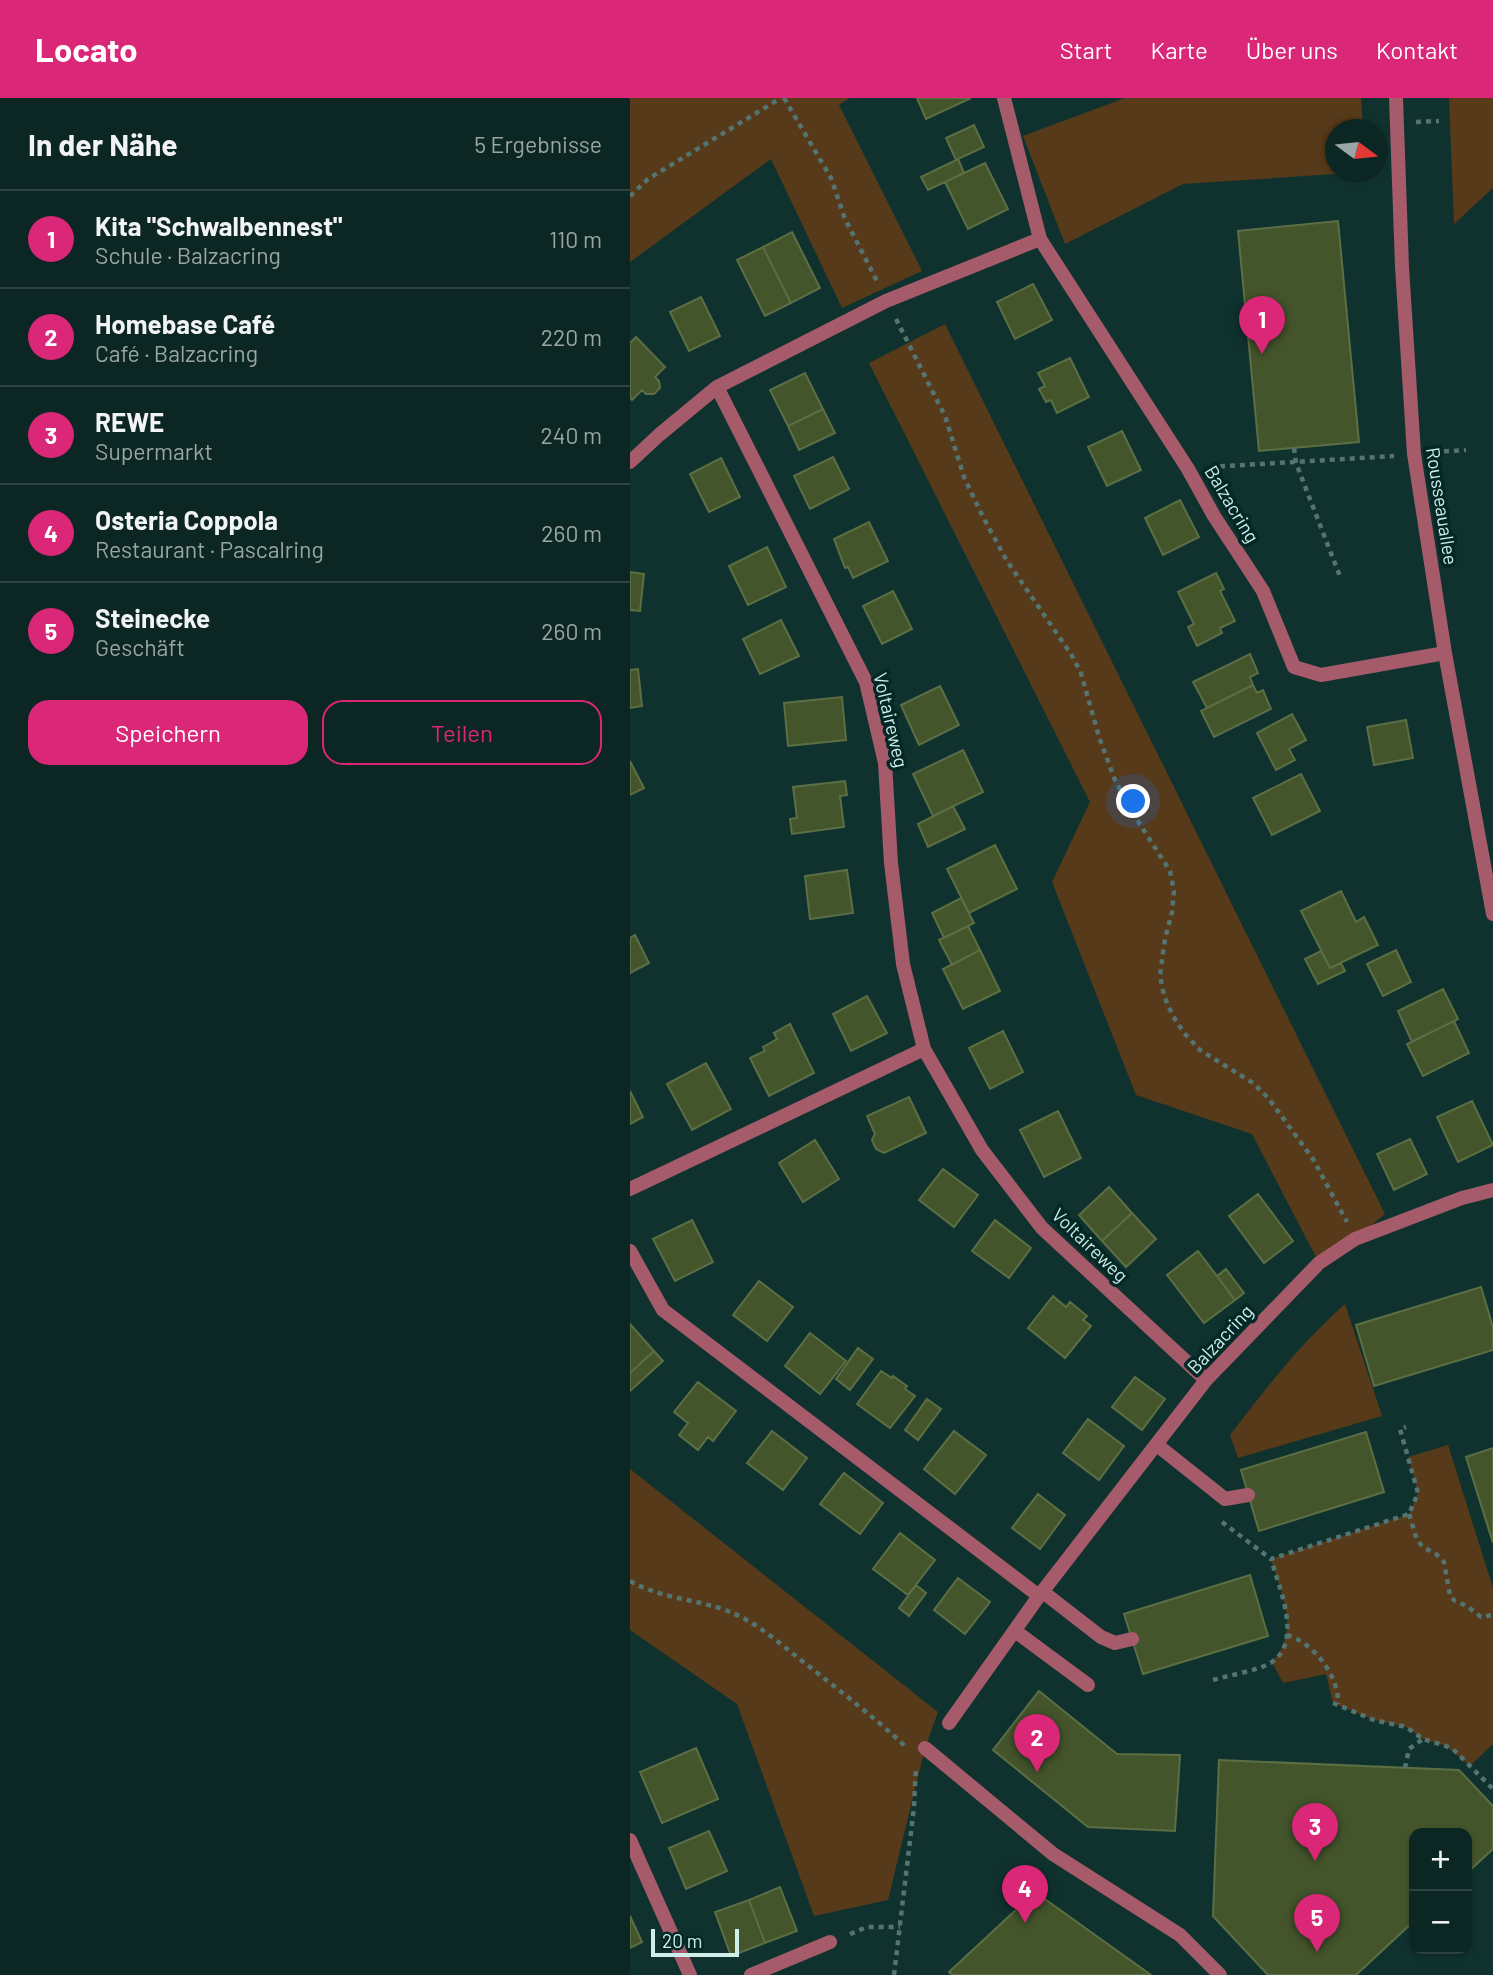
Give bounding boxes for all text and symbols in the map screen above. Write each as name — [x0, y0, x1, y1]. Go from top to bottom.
text: Locato — [35, 29, 138, 69]
text: Start — [1060, 35, 1113, 64]
text: Karte — [1151, 35, 1208, 64]
text: Über uns — [1246, 35, 1338, 64]
text: Kontakt — [1376, 35, 1458, 64]
north arrow — [1325, 119, 1388, 182]
text: In der Nähe — [28, 126, 178, 162]
text: 5 Ergebnisse — [474, 130, 602, 158]
text: Kita "Schwalbennest" — [95, 210, 342, 241]
text: 1 — [47, 225, 55, 253]
text: 110 m — [549, 225, 602, 253]
text: Schule · Balzacring — [95, 241, 281, 269]
pin: 1 — [1239, 296, 1285, 354]
text: Homebase Café — [95, 308, 275, 339]
text: 2 — [45, 323, 57, 351]
text: 220 m — [541, 323, 602, 351]
text: Café · Balzacring — [95, 339, 258, 367]
text: REWE — [95, 406, 164, 437]
text: 3 — [45, 421, 57, 449]
text: 240 m — [540, 421, 602, 449]
text: Supermarkt — [95, 437, 213, 465]
street label: Rousseauallee — [1422, 445, 1463, 566]
street label: Balzacring — [1200, 461, 1264, 547]
text: Osteria Coppola — [95, 504, 278, 535]
text: 4 — [44, 519, 58, 547]
text: 260 m — [541, 519, 602, 547]
text: Restaurant · Pascalring — [95, 535, 324, 563]
text: Steinecke — [95, 602, 210, 633]
text: 5 — [45, 617, 57, 645]
text: 260 m — [541, 617, 602, 645]
text: Geschäft — [95, 633, 185, 661]
street label: Voltaireweg — [869, 670, 914, 770]
button: Speichern — [28, 700, 308, 765]
button: Teilen — [322, 700, 602, 765]
your location — [1116, 784, 1150, 818]
street label: Voltaireweg — [1048, 1203, 1133, 1287]
street label: Balzacring — [1182, 1299, 1257, 1378]
pin: 2 — [1014, 1714, 1060, 1772]
pin: 3 — [1292, 1803, 1338, 1861]
map controls — [1409, 1828, 1472, 1954]
button: + — [1409, 1828, 1472, 1891]
pin: 4 — [1002, 1865, 1048, 1923]
button: − — [1409, 1891, 1472, 1954]
pin: 5 — [1294, 1894, 1340, 1952]
scale bar — [651, 1926, 738, 1958]
text: 20 m — [662, 1929, 702, 1952]

